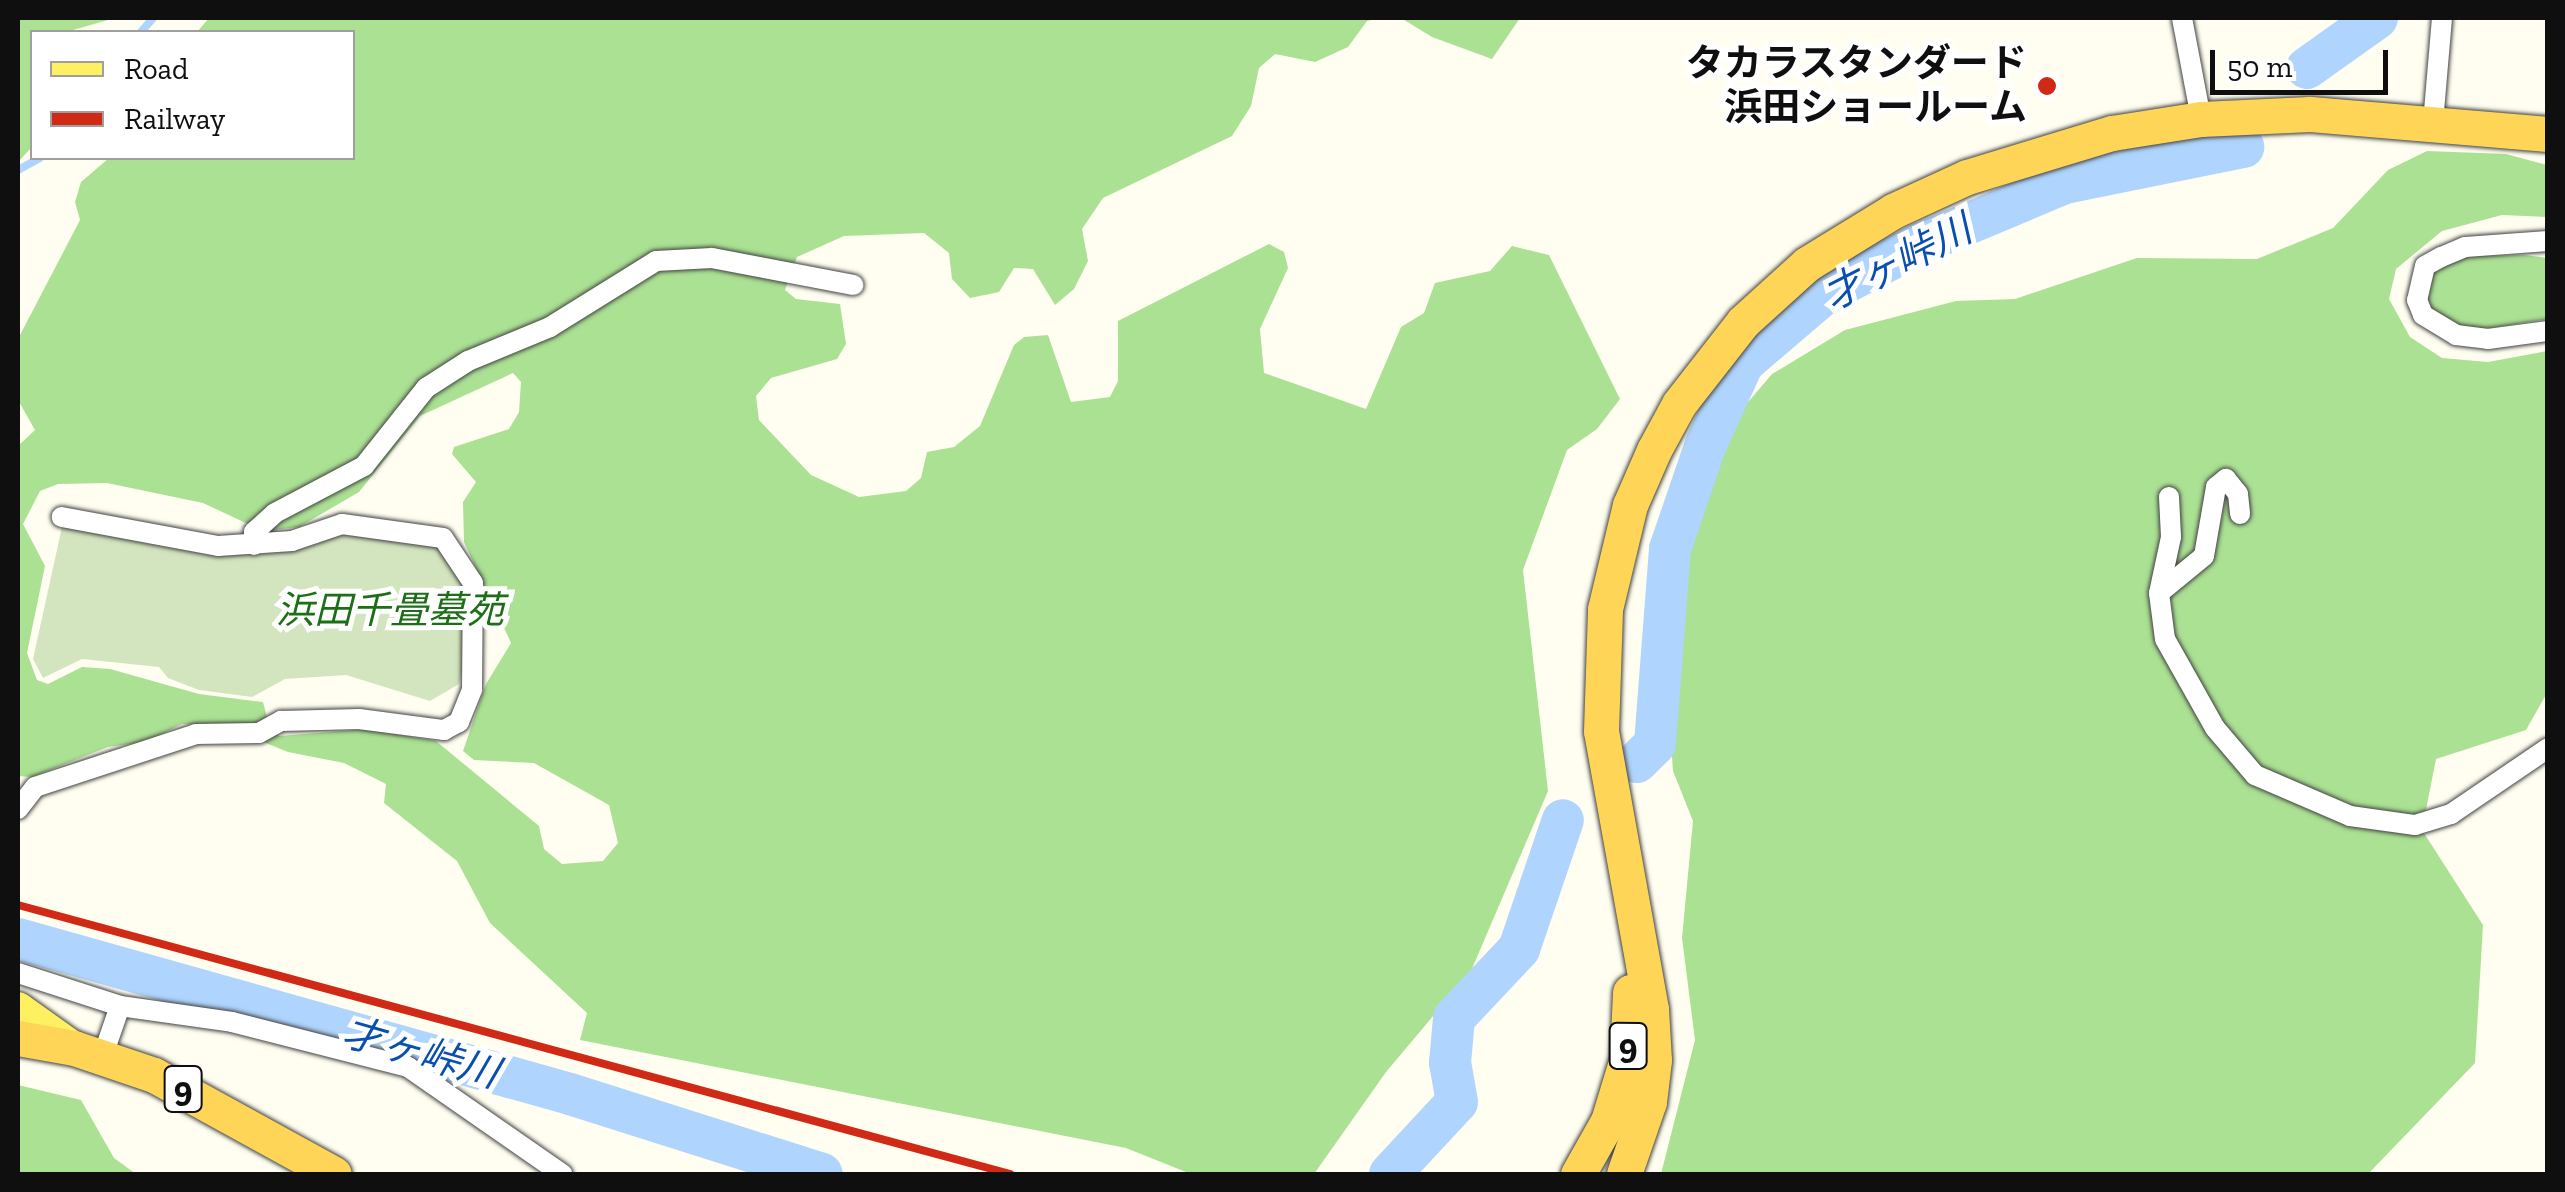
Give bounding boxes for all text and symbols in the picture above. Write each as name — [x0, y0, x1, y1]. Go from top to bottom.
legend — [30, 30, 355, 160]
scale bar — [2215, 30, 2392, 92]
place label: タカラスタンダード 浜田ショールーム — [1685, 41, 2027, 130]
text: 50 m — [2227, 49, 2292, 85]
text: Road — [124, 51, 189, 87]
marker: タカラスタンダード 浜田ショールーム — [2036, 75, 2058, 97]
text: Railway — [124, 101, 225, 137]
water label: 才ヶ峠川 — [1815, 204, 1979, 320]
park label: 浜田千畳墓苑 — [276, 588, 504, 634]
water label: 才ヶ峠川 — [337, 1007, 505, 1097]
road number: 9 — [1608, 1016, 1648, 1076]
road number: 9 — [163, 1059, 203, 1119]

